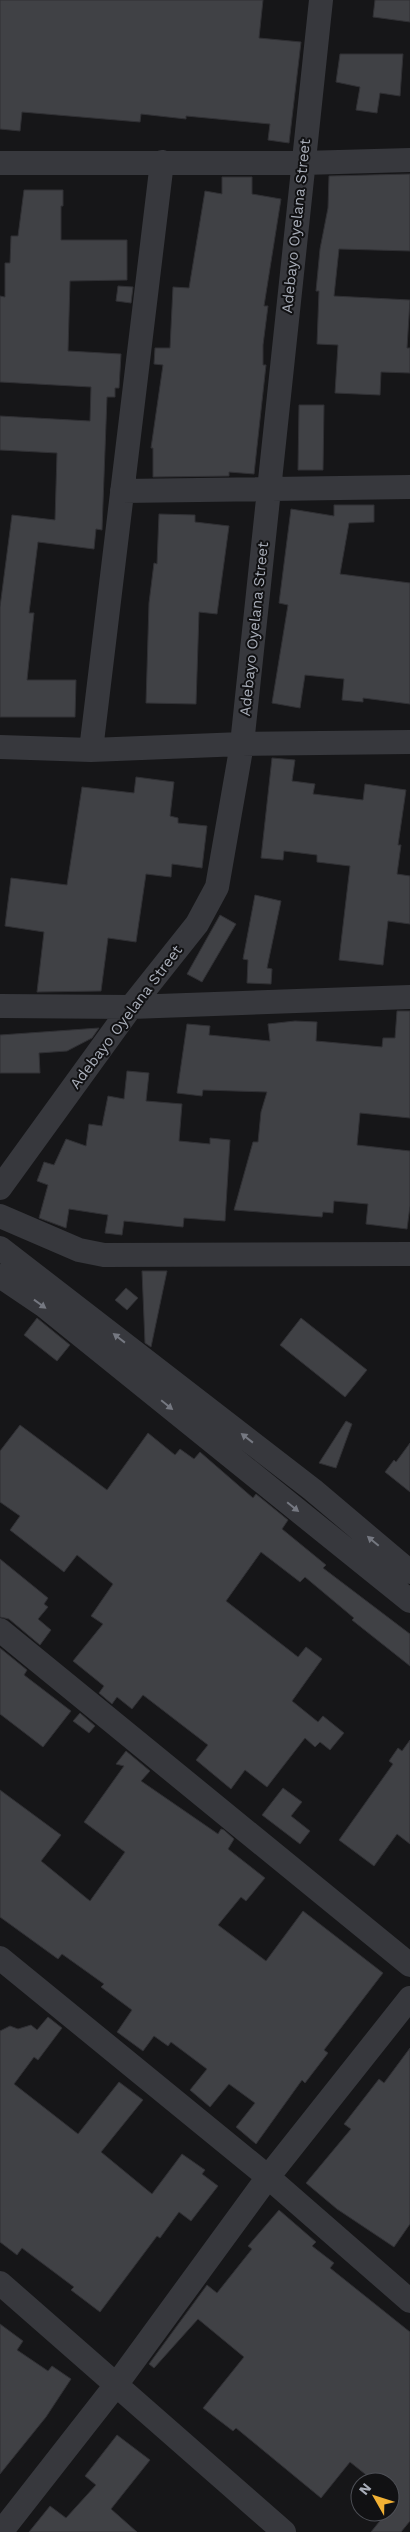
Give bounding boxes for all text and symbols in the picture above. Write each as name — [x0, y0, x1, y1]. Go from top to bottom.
street label: Adebayo Oyelana Street — [278, 137, 314, 314]
street label: Adebayo Oyelana Street — [236, 540, 272, 717]
street label: Adebayo Oyelana Street — [66, 941, 186, 1092]
one-way arrow — [33, 1299, 47, 1309]
one-way arrow — [113, 1333, 126, 1344]
one-way arrow — [160, 1400, 173, 1411]
one-way arrow — [241, 1433, 254, 1444]
one-way arrow — [287, 1502, 300, 1513]
one-way arrow — [367, 1535, 379, 1547]
north arrow — [350, 2472, 400, 2522]
text: N — [355, 2480, 374, 2498]

